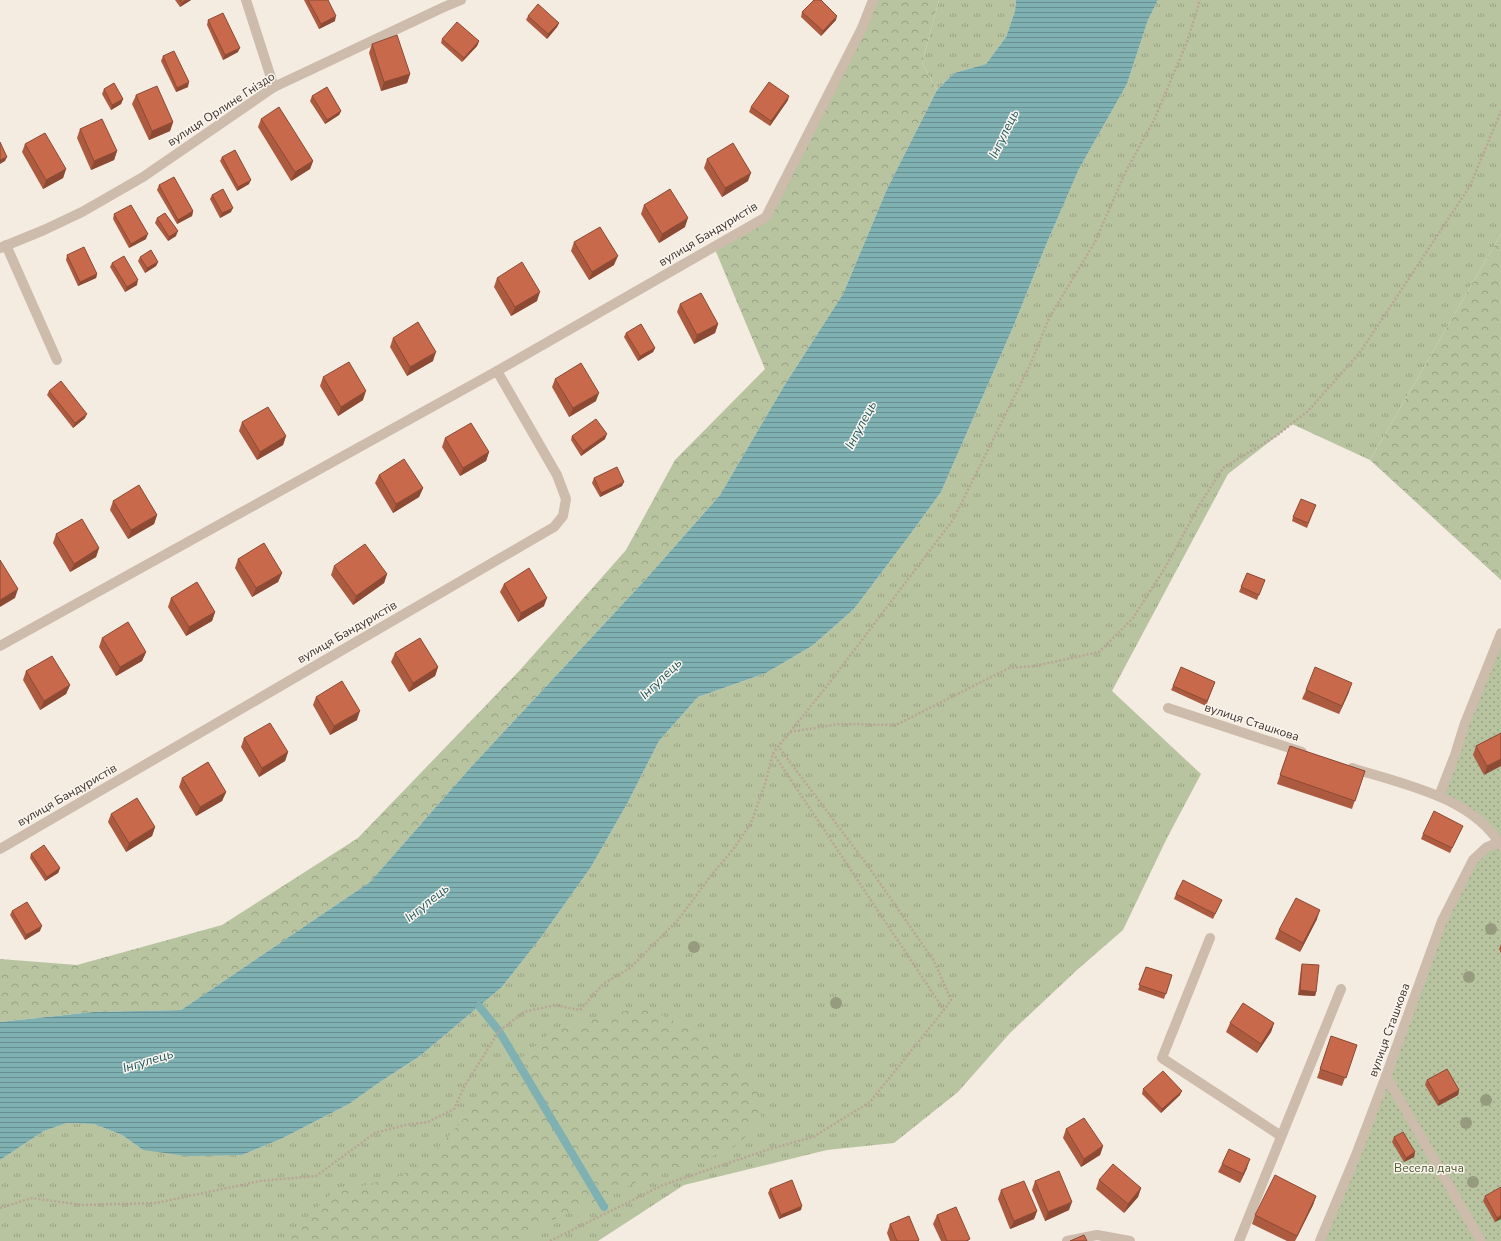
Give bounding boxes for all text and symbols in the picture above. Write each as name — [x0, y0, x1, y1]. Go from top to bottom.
street label: вулиця Орлине Гніздо — [164, 68, 278, 150]
water label: Інгулець — [984, 107, 1024, 161]
street label: вулиця Бандуристів — [656, 198, 761, 270]
water label: Інгулець — [841, 398, 881, 452]
street label: вулиця Бандуристів — [294, 597, 400, 667]
water label: Інгулець — [636, 654, 686, 704]
street label: вулиця Сташкова — [1203, 699, 1301, 745]
street label: вулиця Бандуристів — [14, 760, 120, 830]
water label: Інгулець — [401, 880, 453, 926]
street label: вулиця Сташкова — [1365, 981, 1413, 1079]
water label: Інгулець — [120, 1045, 176, 1077]
park label: Весела дача — [1394, 1160, 1464, 1176]

